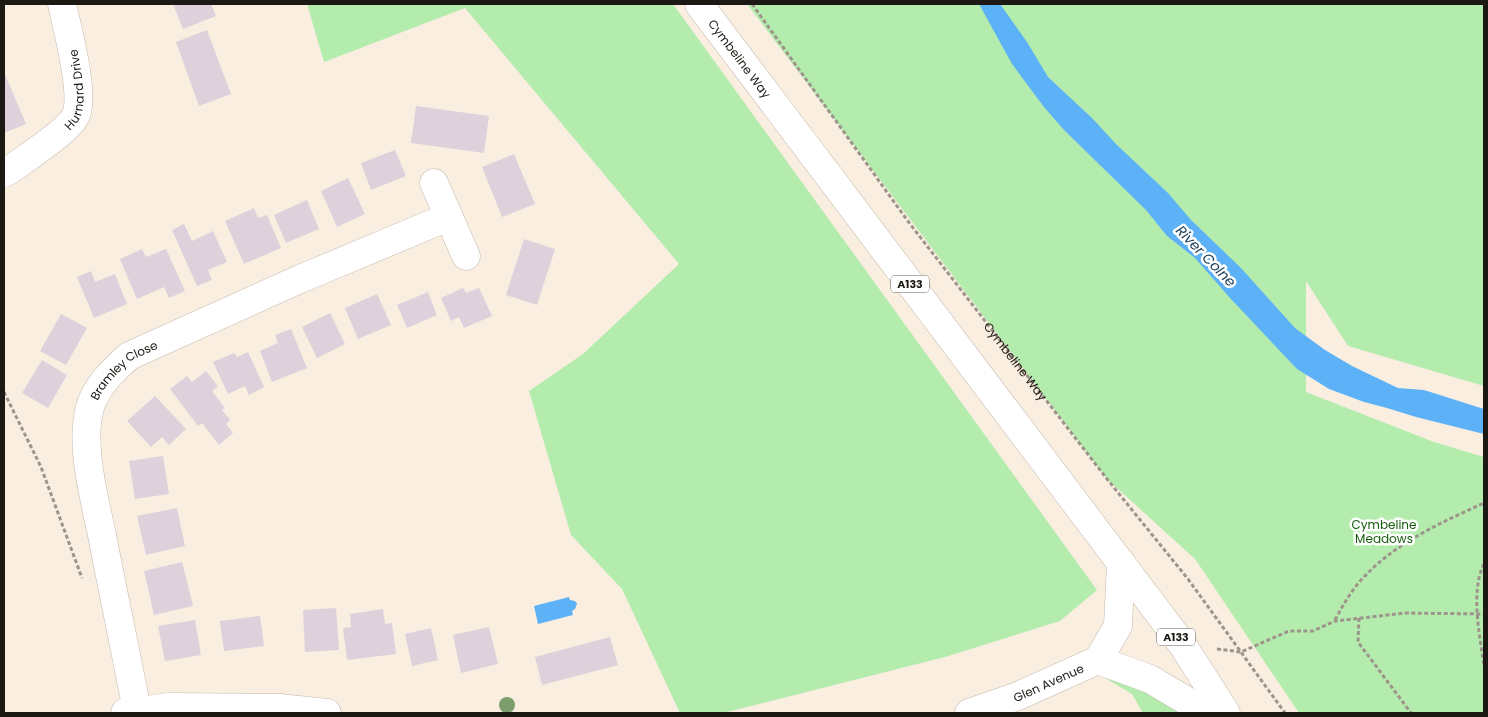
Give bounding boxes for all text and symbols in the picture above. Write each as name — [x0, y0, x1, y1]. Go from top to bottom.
street label: Cymbeline Way — [705, 15, 775, 101]
street label: Hurnard Drive — [60, 48, 87, 133]
water label: River Colne — [1171, 221, 1241, 291]
road number: A133 — [891, 276, 929, 292]
street label: Cymbeline Way — [980, 318, 1052, 404]
street label: Bramley Close — [86, 336, 160, 403]
park label: Cymbeline Meadows — [1352, 516, 1416, 547]
road number: A133 — [1157, 628, 1195, 646]
street label: Glen Avenue — [1011, 659, 1086, 706]

